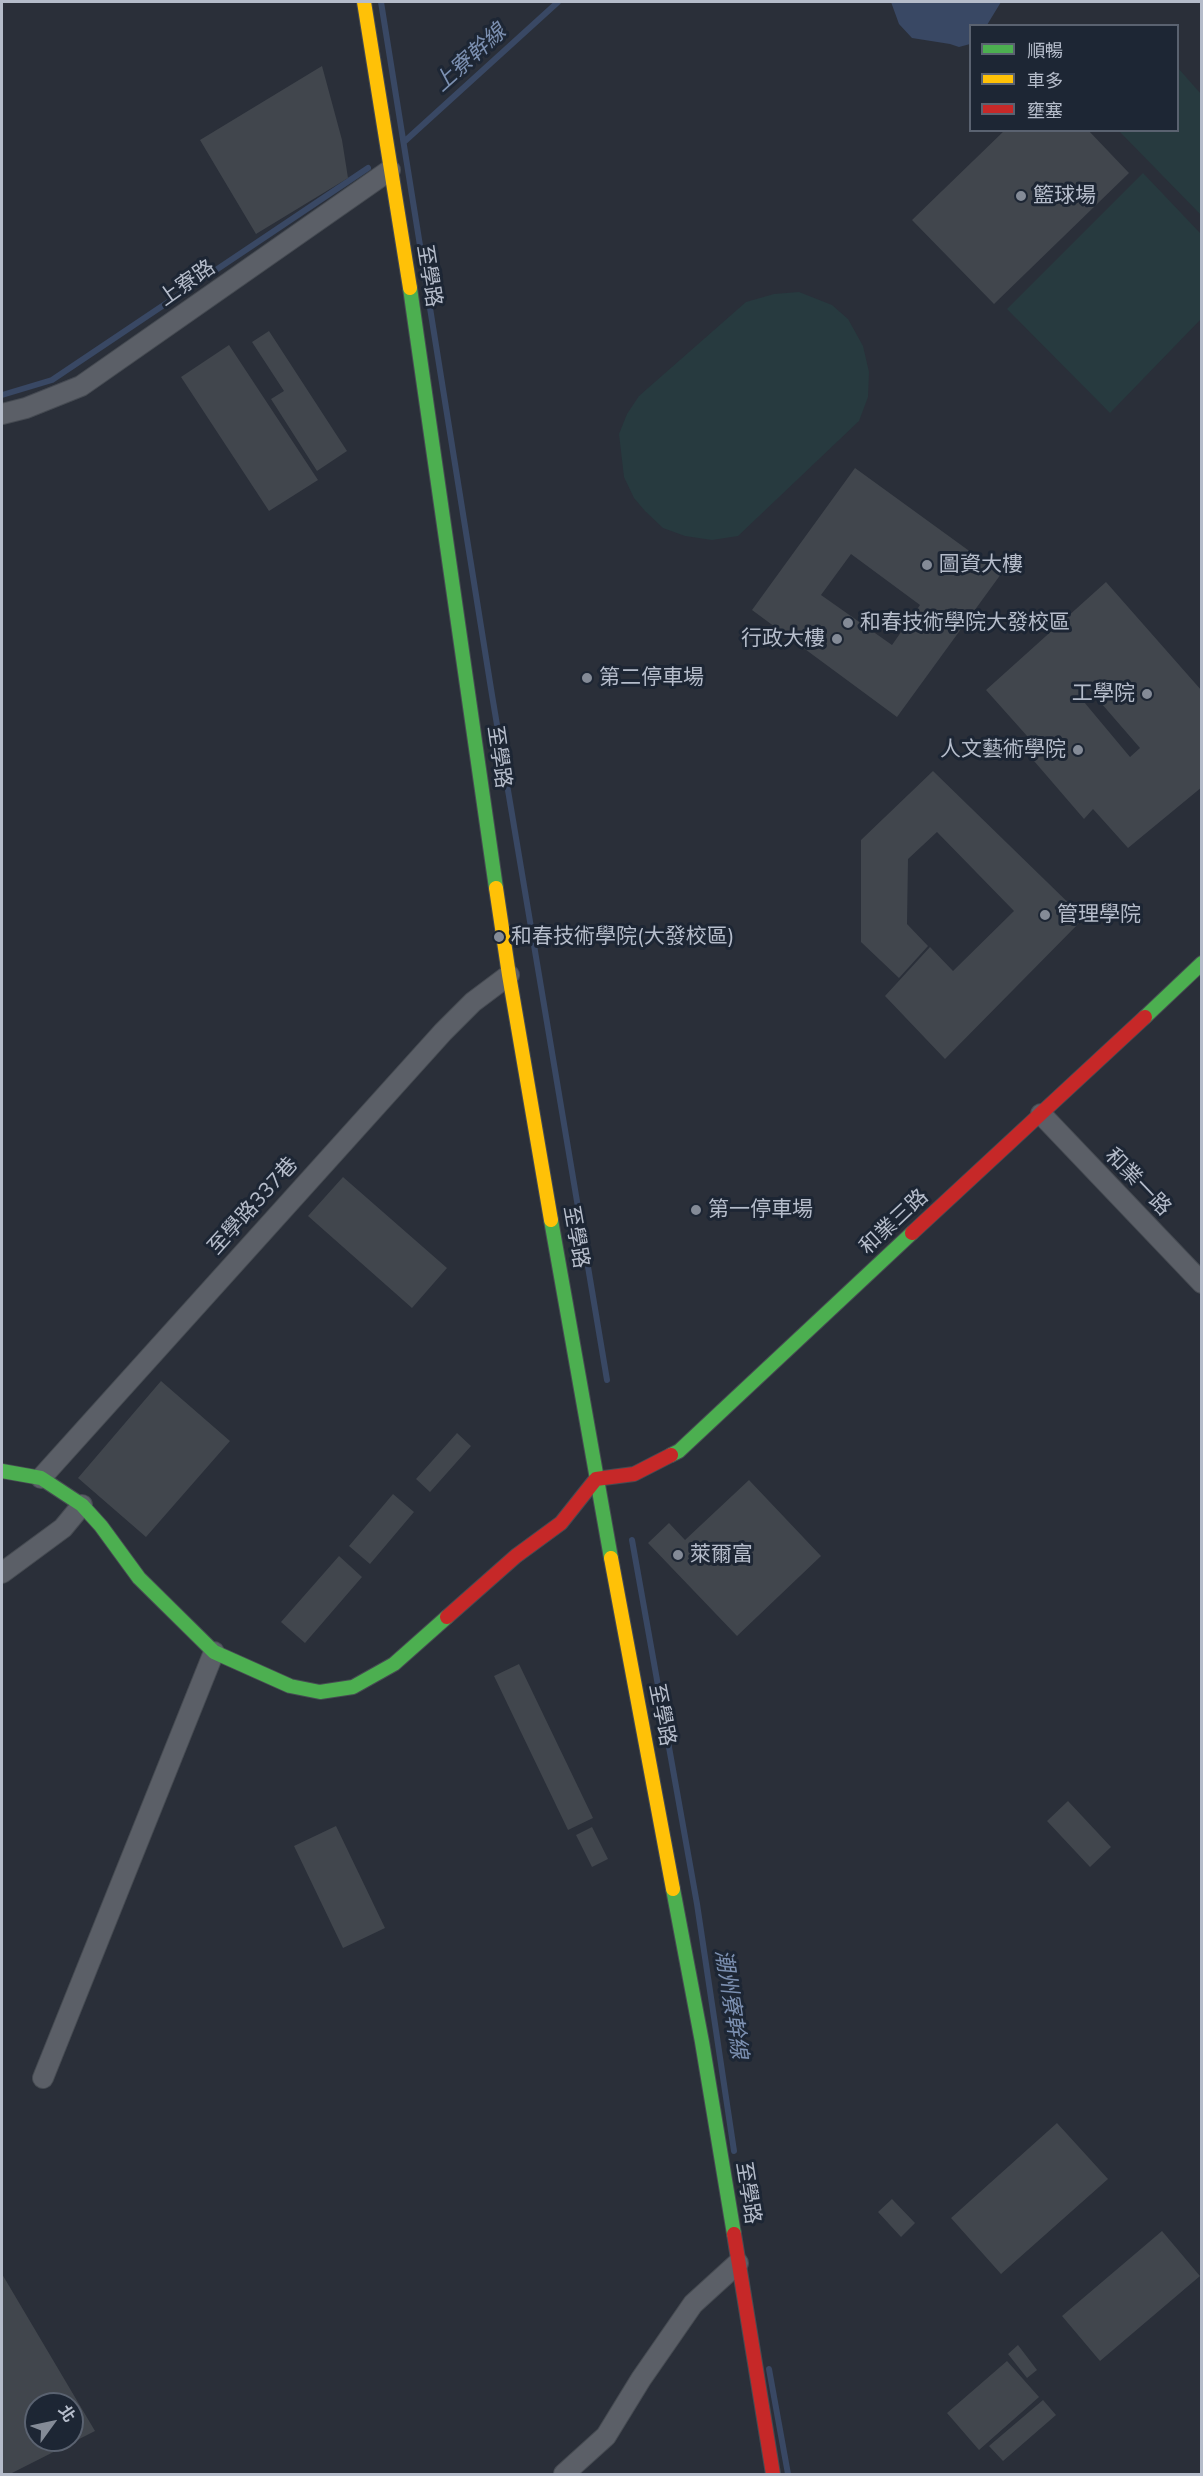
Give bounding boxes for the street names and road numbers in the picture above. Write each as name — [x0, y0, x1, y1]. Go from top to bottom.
street label: 至學路 — [412, 243, 446, 309]
street label: 上寮路 — [154, 255, 220, 311]
street label: 至學路 — [482, 724, 516, 790]
street label: 和業一路 — [1100, 1143, 1176, 1221]
street label: 至學路337巷 — [203, 1152, 303, 1260]
street label: 和業三路 — [855, 1184, 933, 1260]
street label: 至學路 — [558, 1204, 594, 1270]
street label: 至學路 — [644, 1682, 680, 1748]
street label: 至學路 — [731, 2160, 765, 2226]

